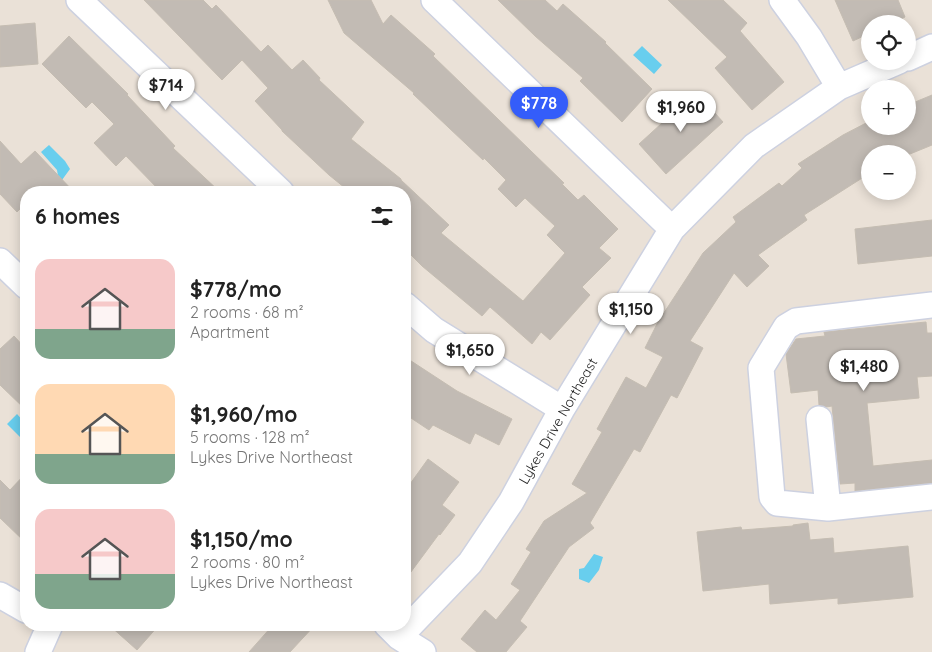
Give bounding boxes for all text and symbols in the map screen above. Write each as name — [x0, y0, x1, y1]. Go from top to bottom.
map controls — [861, 15, 916, 200]
button: locate — [861, 15, 916, 70]
pin: $714 — [136, 68, 196, 111]
text: $714 — [149, 75, 183, 95]
button: + — [861, 80, 916, 135]
pin: $778 — [509, 86, 569, 129]
pin: $1,960 — [640, 90, 722, 133]
text: $778 — [521, 93, 557, 113]
text: $1,960 — [657, 97, 705, 117]
button: − — [861, 145, 916, 200]
icon: filters — [368, 202, 396, 230]
text: 6 homes — [35, 203, 120, 229]
text: $778/mo — [190, 276, 282, 302]
icon: home — [75, 279, 135, 339]
pin: $1,150 — [590, 292, 672, 335]
text: $1,150 — [609, 299, 653, 319]
text: 2 rooms · 68 m² — [190, 302, 304, 322]
text: Apartment — [190, 322, 270, 342]
pin: $1,650 — [429, 334, 511, 376]
text: $1,650 — [446, 340, 494, 360]
pin: $1,480 — [823, 350, 905, 392]
street label: Lykes Drive Northeast — [515, 355, 602, 487]
text: $1,480 — [840, 356, 888, 376]
text: $1,960/mo — [190, 401, 297, 427]
icon: home — [75, 404, 135, 464]
text: 5 rooms · 128 m² — [190, 427, 310, 447]
text: Lykes Drive Northeast — [190, 447, 353, 467]
text: $1,150/mo — [190, 526, 293, 552]
icon: home — [75, 529, 135, 589]
text: 2 rooms · 80 m² — [190, 552, 305, 572]
text: Lykes Drive Northeast — [190, 572, 353, 592]

